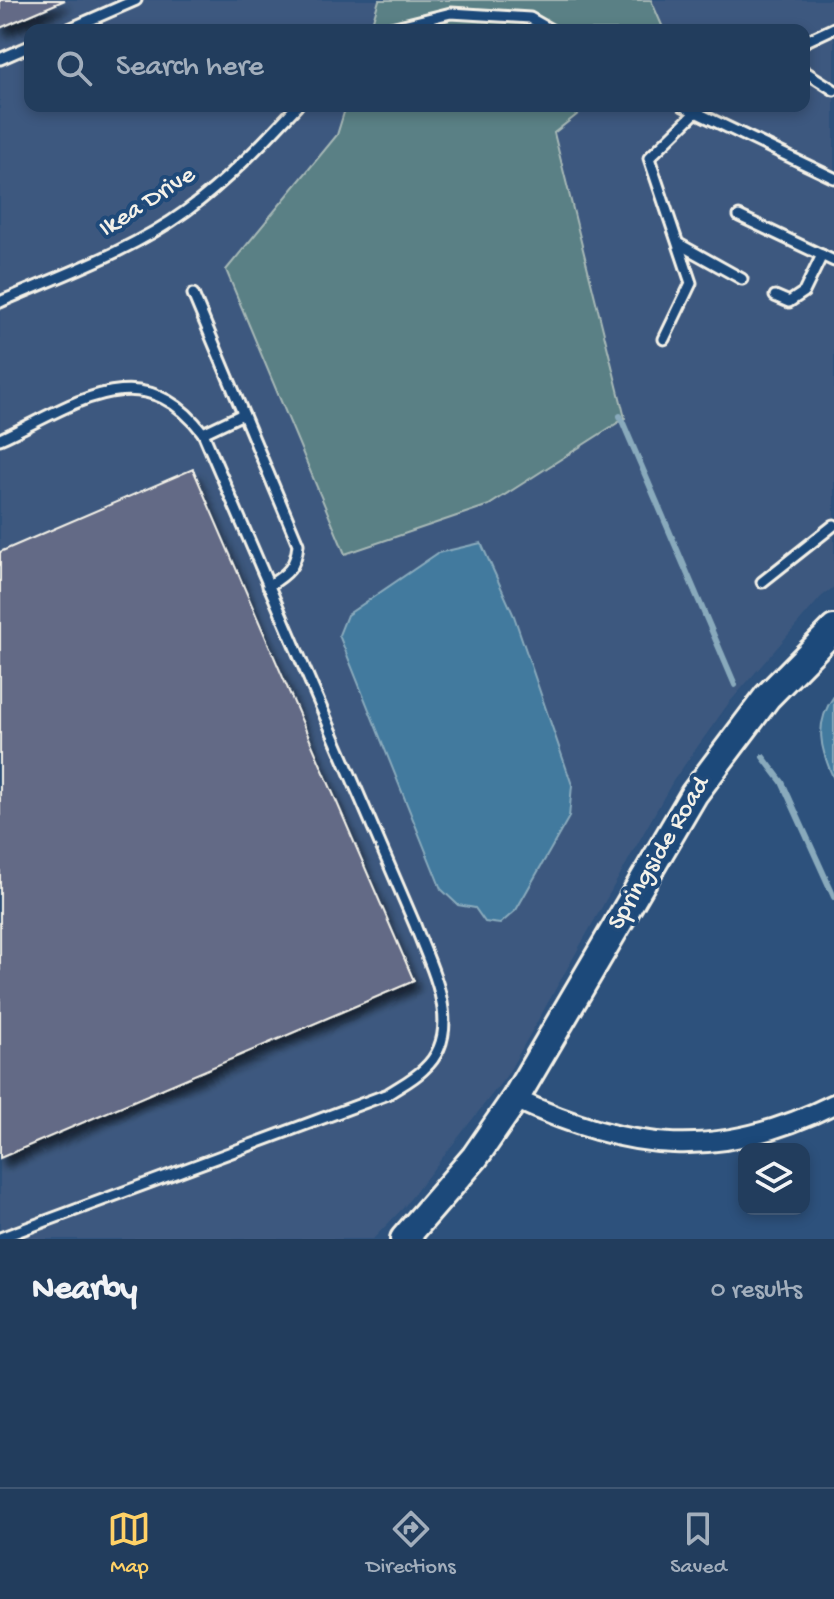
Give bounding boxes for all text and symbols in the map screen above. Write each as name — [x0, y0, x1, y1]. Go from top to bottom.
search box — [24, 24, 810, 112]
icon: search — [52, 46, 96, 90]
text: Search here — [116, 51, 264, 86]
street label: Ikea Drive — [94, 160, 202, 246]
street label: Springside Road — [602, 770, 719, 936]
map controls — [738, 1143, 810, 1215]
button: layers — [738, 1143, 810, 1215]
text: Nearby — [32, 1271, 137, 1311]
text: 0 results — [711, 1276, 802, 1307]
tab: Map — [107, 1507, 151, 1581]
tab: Directions — [366, 1507, 456, 1581]
tab: Saved — [670, 1507, 727, 1581]

